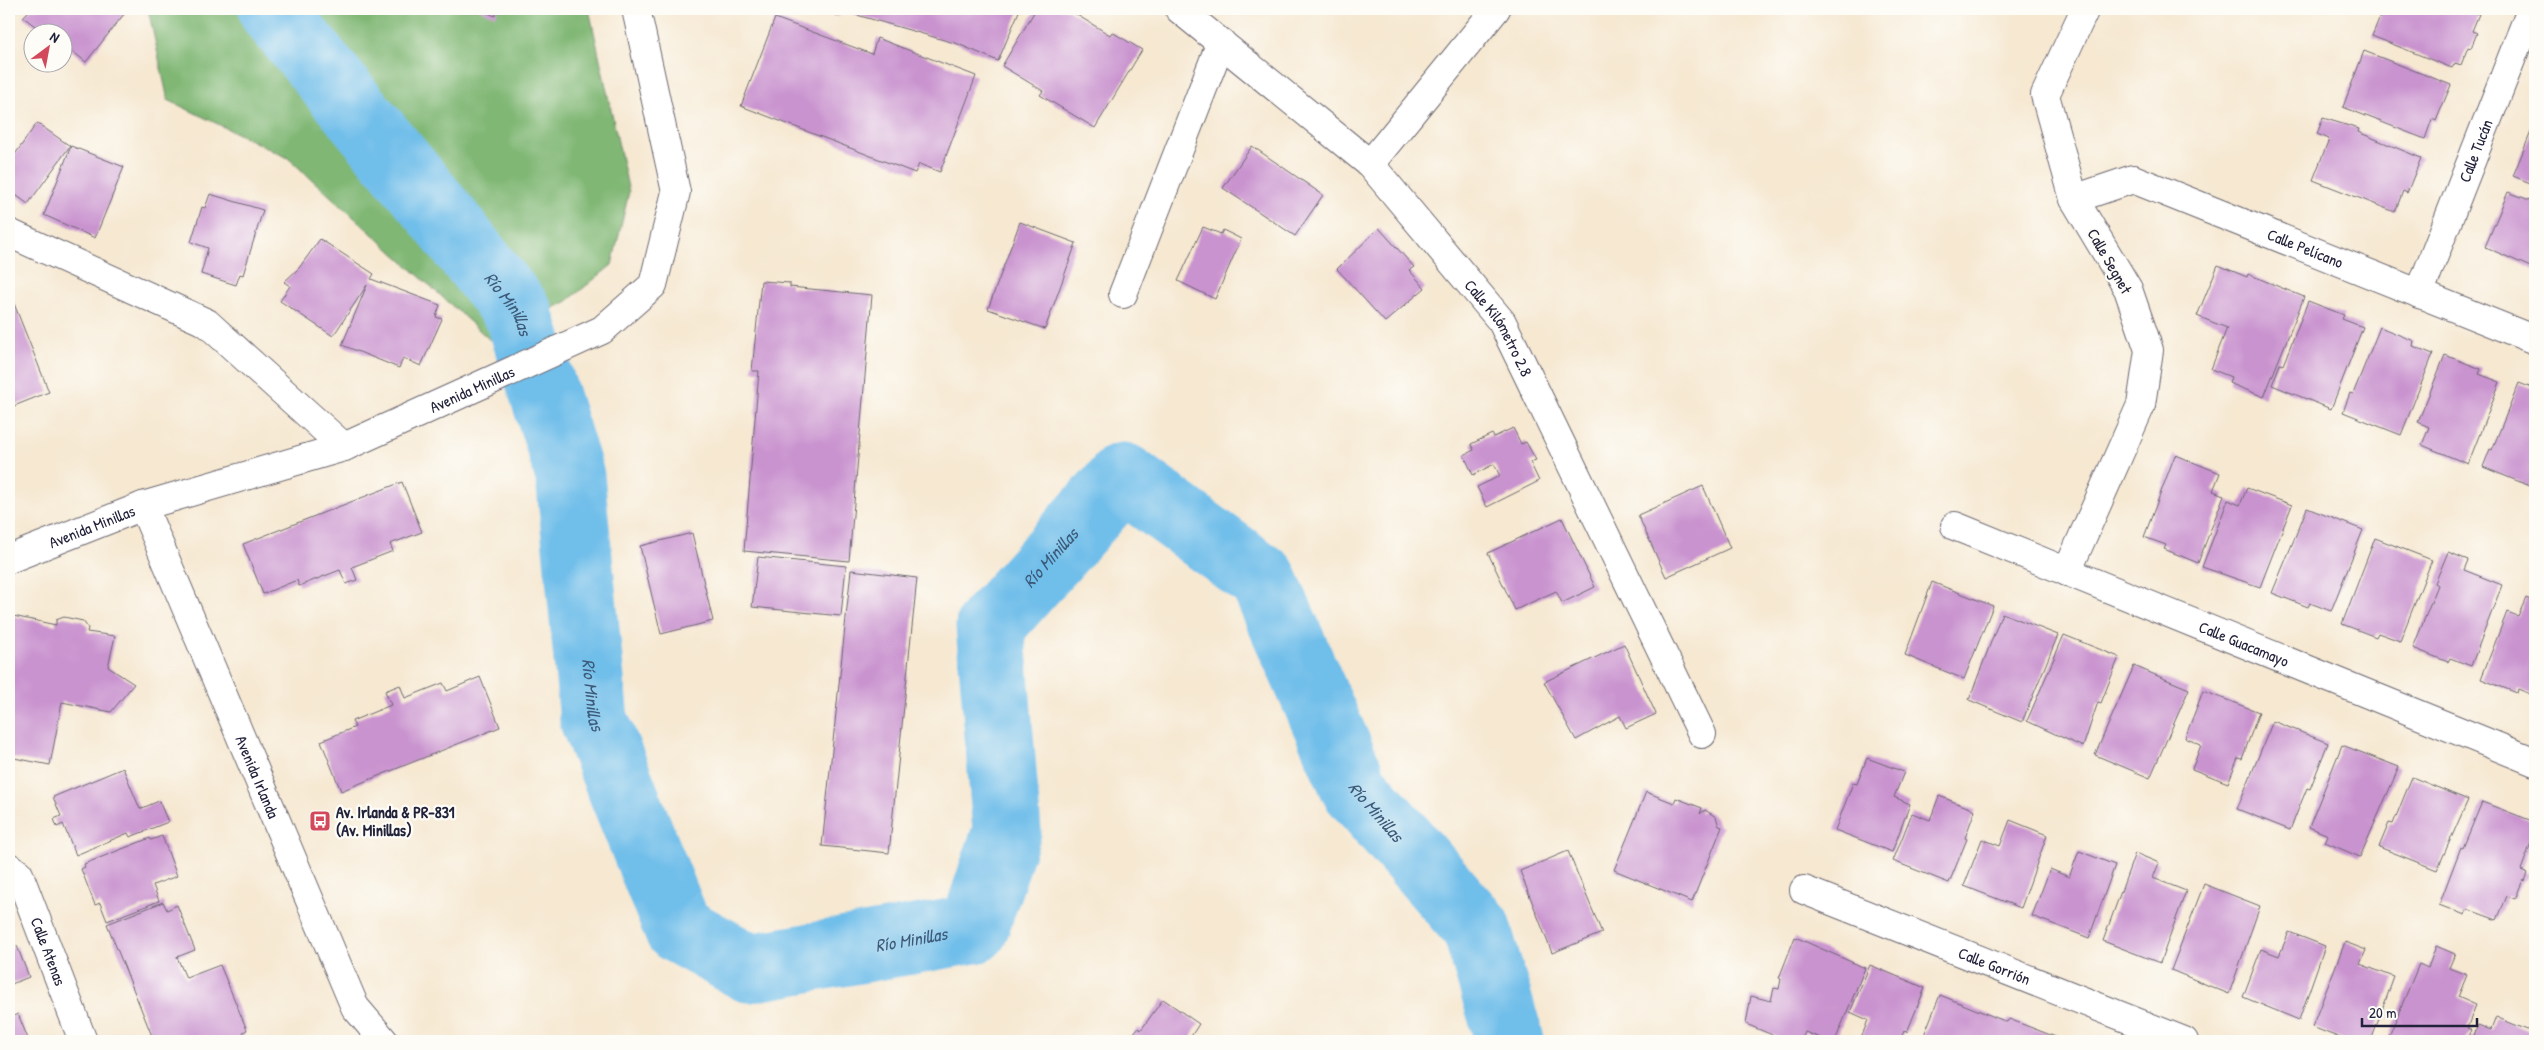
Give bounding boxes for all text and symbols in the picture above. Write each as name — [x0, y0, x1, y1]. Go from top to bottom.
north arrow — [22, 22, 72, 72]
text: N — [47, 27, 64, 47]
street label: Calle Tucán — [2453, 116, 2498, 185]
street label: Calle Pelícano — [2264, 223, 2347, 273]
street label: Calle Segnet — [2082, 224, 2138, 298]
water label: Río Minillas — [479, 266, 539, 341]
street label: Calle Kilómetro 2.8 — [1460, 274, 1538, 380]
street label: Avenida Minillas — [426, 360, 518, 418]
street label: Avenida Minillas — [45, 499, 138, 553]
water label: Río Minillas — [1017, 521, 1085, 593]
street label: Calle Guacamayo — [2196, 615, 2293, 672]
water label: Río Minillas — [576, 658, 611, 737]
street label: Avenida Irlanda — [230, 732, 285, 822]
water label: Río Minillas — [1342, 779, 1411, 849]
place label: Av. Irlanda & PR-831 (Av. Minillas) — [336, 801, 455, 841]
bus stop icon: Av. Irlanda & PR-831 (Av. Minillas) — [308, 809, 332, 833]
street label: Calle Atenas — [26, 914, 72, 989]
water label: Río Minillas — [873, 921, 951, 958]
street label: Calle Gorrión — [1955, 941, 2034, 990]
scale bar — [2362, 995, 2476, 1027]
text: 20 m — [2369, 1002, 2396, 1023]

